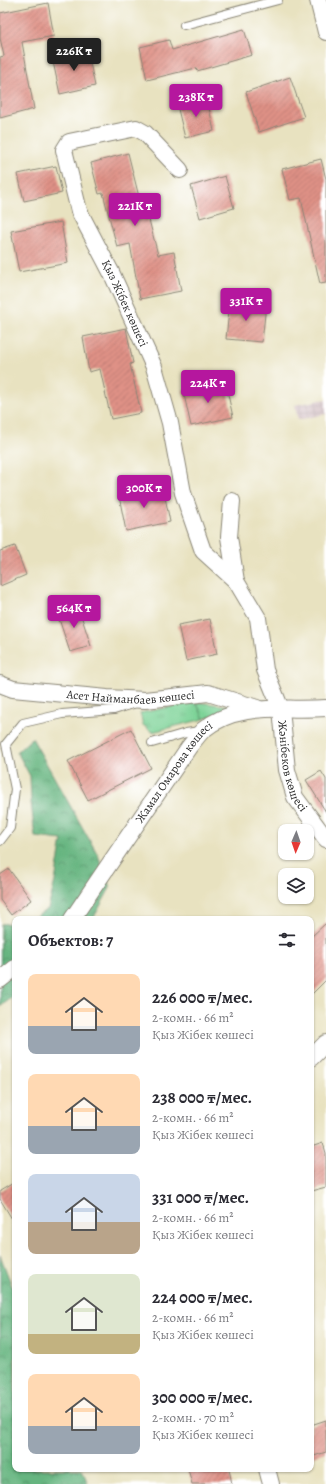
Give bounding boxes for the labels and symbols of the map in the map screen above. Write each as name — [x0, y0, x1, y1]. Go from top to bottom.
pin: 226K ₸ — [41, 38, 107, 72]
pin: 238K ₸ — [163, 84, 229, 118]
pin: 221K ₸ — [102, 193, 168, 227]
street label: Қыз Жібек көшесі — [98, 257, 152, 349]
pin: 331K ₸ — [213, 288, 279, 322]
pin: 224K ₸ — [175, 370, 241, 404]
pin: 300K ₸ — [111, 475, 177, 509]
pin: 564K ₸ — [41, 595, 107, 629]
street label: Асет Найманбаев көшесі — [65, 686, 195, 708]
street label: Жамал Омарова көшесі — [132, 717, 216, 826]
street label: Жәнібеков көшесі — [274, 720, 311, 815]
north arrow — [278, 824, 314, 860]

